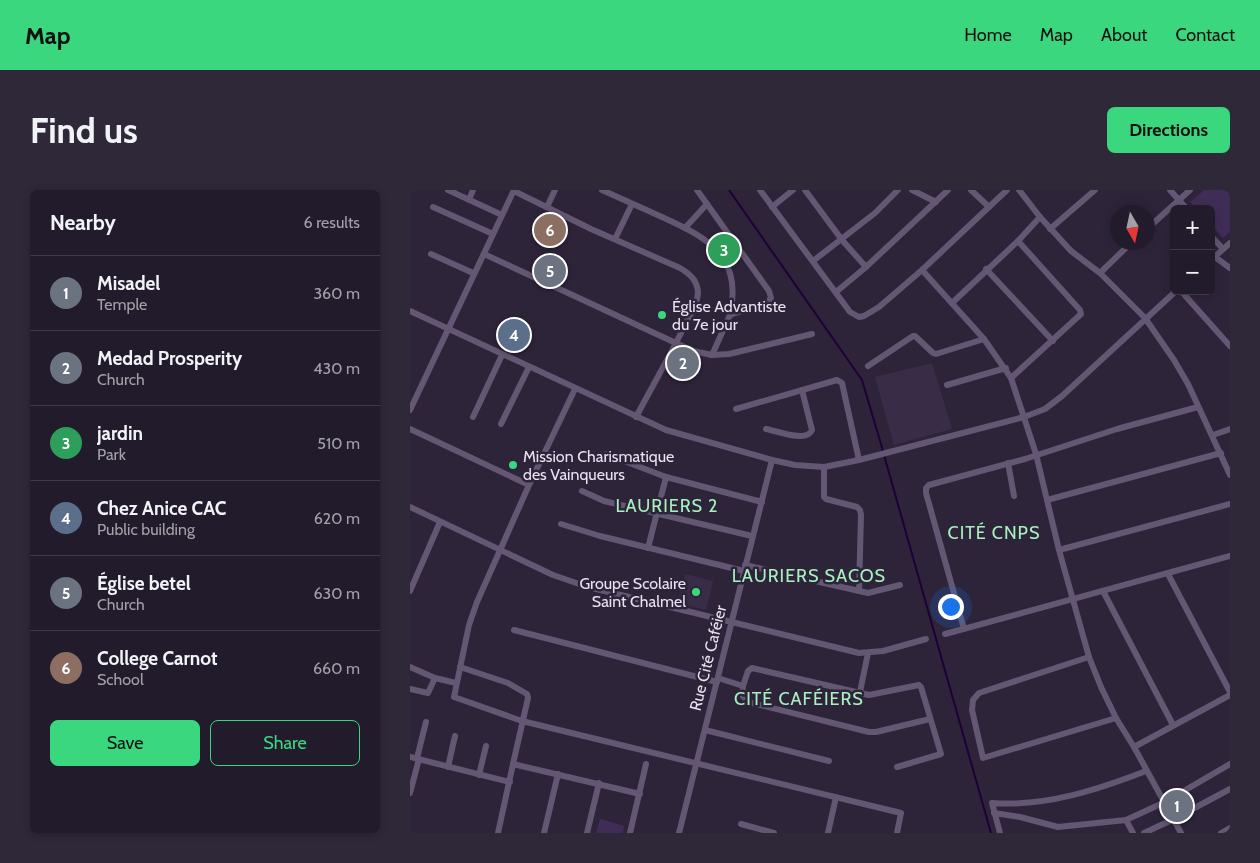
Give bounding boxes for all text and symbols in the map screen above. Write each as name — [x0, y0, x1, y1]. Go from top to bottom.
text: Map — [25, 21, 71, 50]
text: Home — [964, 24, 1012, 46]
text: Map — [1040, 24, 1073, 46]
text: About — [1101, 24, 1147, 46]
text: Contact — [1175, 24, 1235, 46]
button: Directions — [1107, 107, 1230, 153]
text: Find us — [30, 109, 138, 152]
north arrow — [1110, 205, 1155, 250]
map controls — [1170, 205, 1215, 295]
button: + — [1170, 205, 1215, 250]
text: Nearby — [50, 210, 116, 235]
pin: 6 — [534, 211, 566, 249]
text: 6 results — [304, 213, 360, 232]
pin: 3 — [708, 231, 740, 269]
button: − — [1170, 250, 1215, 295]
pin: 5 — [534, 252, 566, 290]
text: Misadel — [97, 272, 160, 295]
text: 1 — [63, 284, 69, 303]
text: 360 m — [313, 284, 360, 303]
text: Temple — [97, 295, 147, 314]
place label: Église Advantiste du 7e jour — [672, 297, 786, 334]
marker: Église Advantiste du 7e jour — [656, 309, 668, 321]
pin: 4 — [498, 316, 530, 354]
pin: 2 — [667, 344, 699, 382]
text: Medad Prosperity — [97, 347, 242, 370]
text: 2 — [62, 359, 70, 378]
text: 430 m — [313, 359, 360, 378]
text: Church — [97, 370, 145, 389]
text: jardin — [97, 422, 143, 445]
text: 3 — [62, 434, 70, 453]
text: 510 m — [317, 434, 360, 453]
text: Park — [97, 445, 126, 464]
place label: Mission Charismatique des Vainqueurs — [523, 447, 674, 484]
marker: Mission Charismatique des Vainqueurs — [507, 459, 519, 471]
district label: LAURIERS 2 — [615, 495, 719, 517]
text: Chez Anice CAC — [97, 497, 226, 520]
text: 4 — [61, 509, 71, 528]
text: 620 m — [314, 509, 360, 528]
text: Public building — [97, 520, 195, 539]
district label: CITÉ CNPS — [948, 522, 1040, 544]
district label: LAURIERS SACOS — [732, 565, 886, 587]
text: Église betel — [97, 572, 191, 595]
place label: Groupe Scolaire Saint Chalmel — [579, 574, 686, 611]
text: 5 — [62, 584, 70, 603]
text: 630 m — [313, 584, 360, 603]
marker: Groupe Scolaire Saint Chalmel — [690, 586, 702, 598]
your location — [938, 594, 964, 620]
text: Church — [97, 595, 145, 614]
street label: Rue Cité Caféier — [686, 602, 730, 713]
text: College Carnot — [97, 647, 217, 670]
text: 6 — [62, 659, 71, 678]
text: 660 m — [313, 659, 360, 678]
text: School — [97, 670, 144, 689]
district label: CITÉ CAFÉIERS — [734, 688, 864, 710]
button: Save — [50, 720, 200, 766]
button: Share — [210, 720, 360, 766]
pin: 1 — [1161, 787, 1193, 825]

